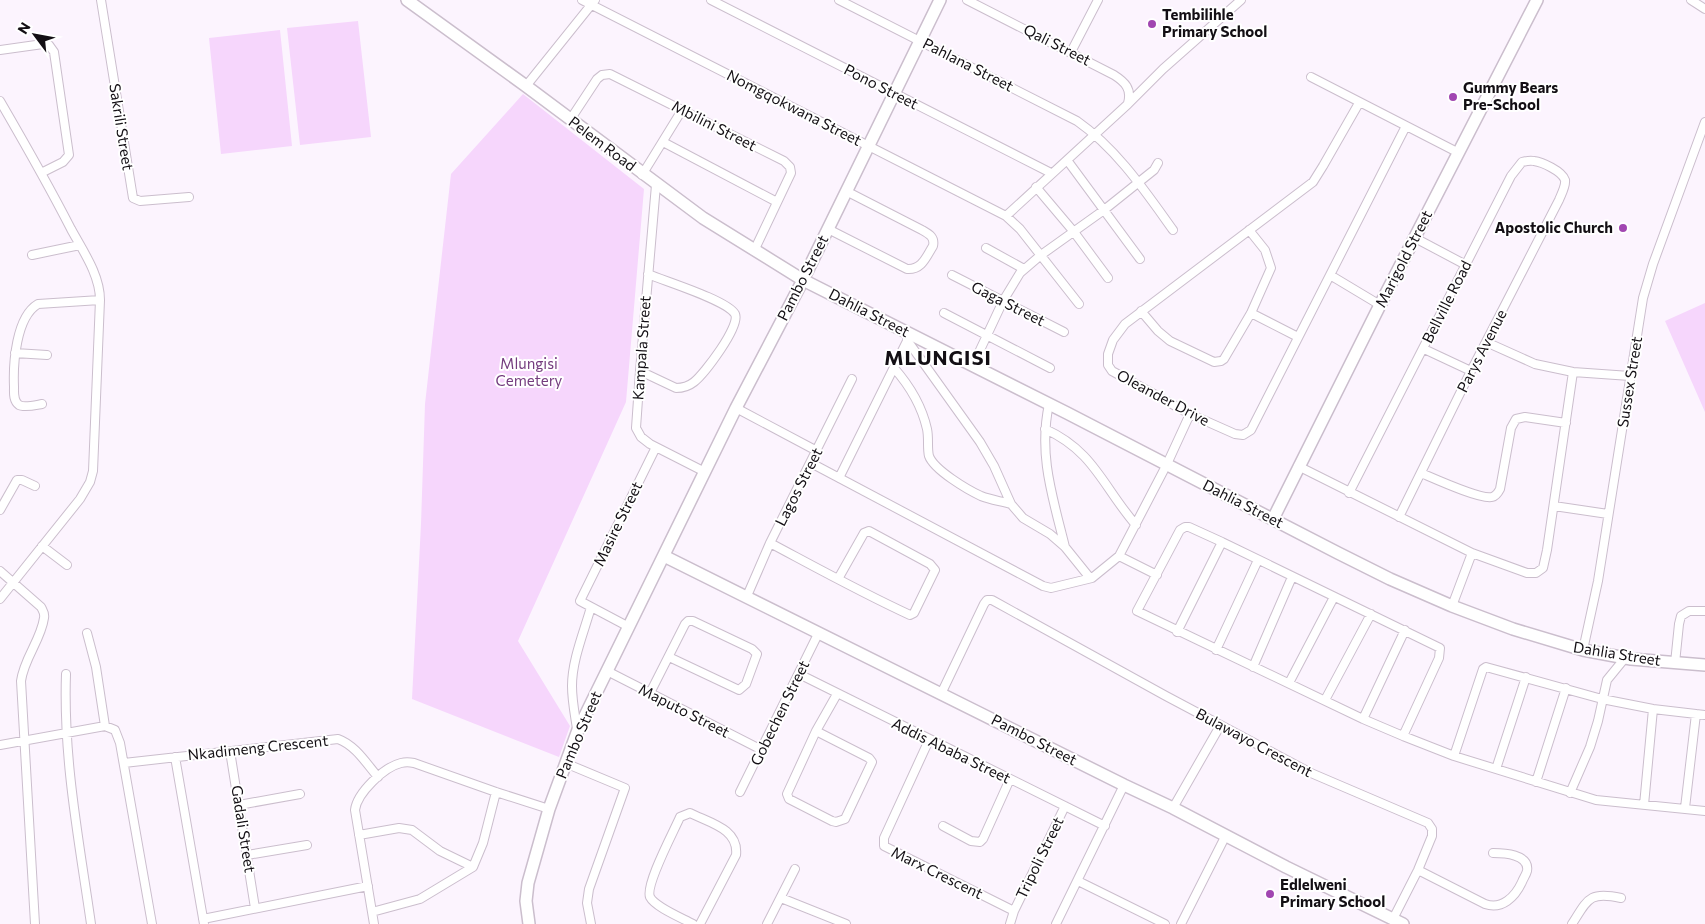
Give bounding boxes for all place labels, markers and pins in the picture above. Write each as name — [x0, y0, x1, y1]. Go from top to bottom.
place label: Tembilihle Primary School — [1162, 5, 1267, 40]
marker: Tembilihle Primary School — [1146, 18, 1158, 30]
place label: Gummy Bears Pre-School — [1463, 78, 1558, 113]
marker: Gummy Bears Pre-School — [1447, 91, 1459, 103]
place label: Apostolic Church — [1495, 218, 1613, 236]
marker: Apostolic Church — [1617, 222, 1629, 234]
place label: Edlelweni Primary School — [1280, 875, 1385, 910]
marker: Edlelweni Primary School — [1264, 888, 1276, 900]

